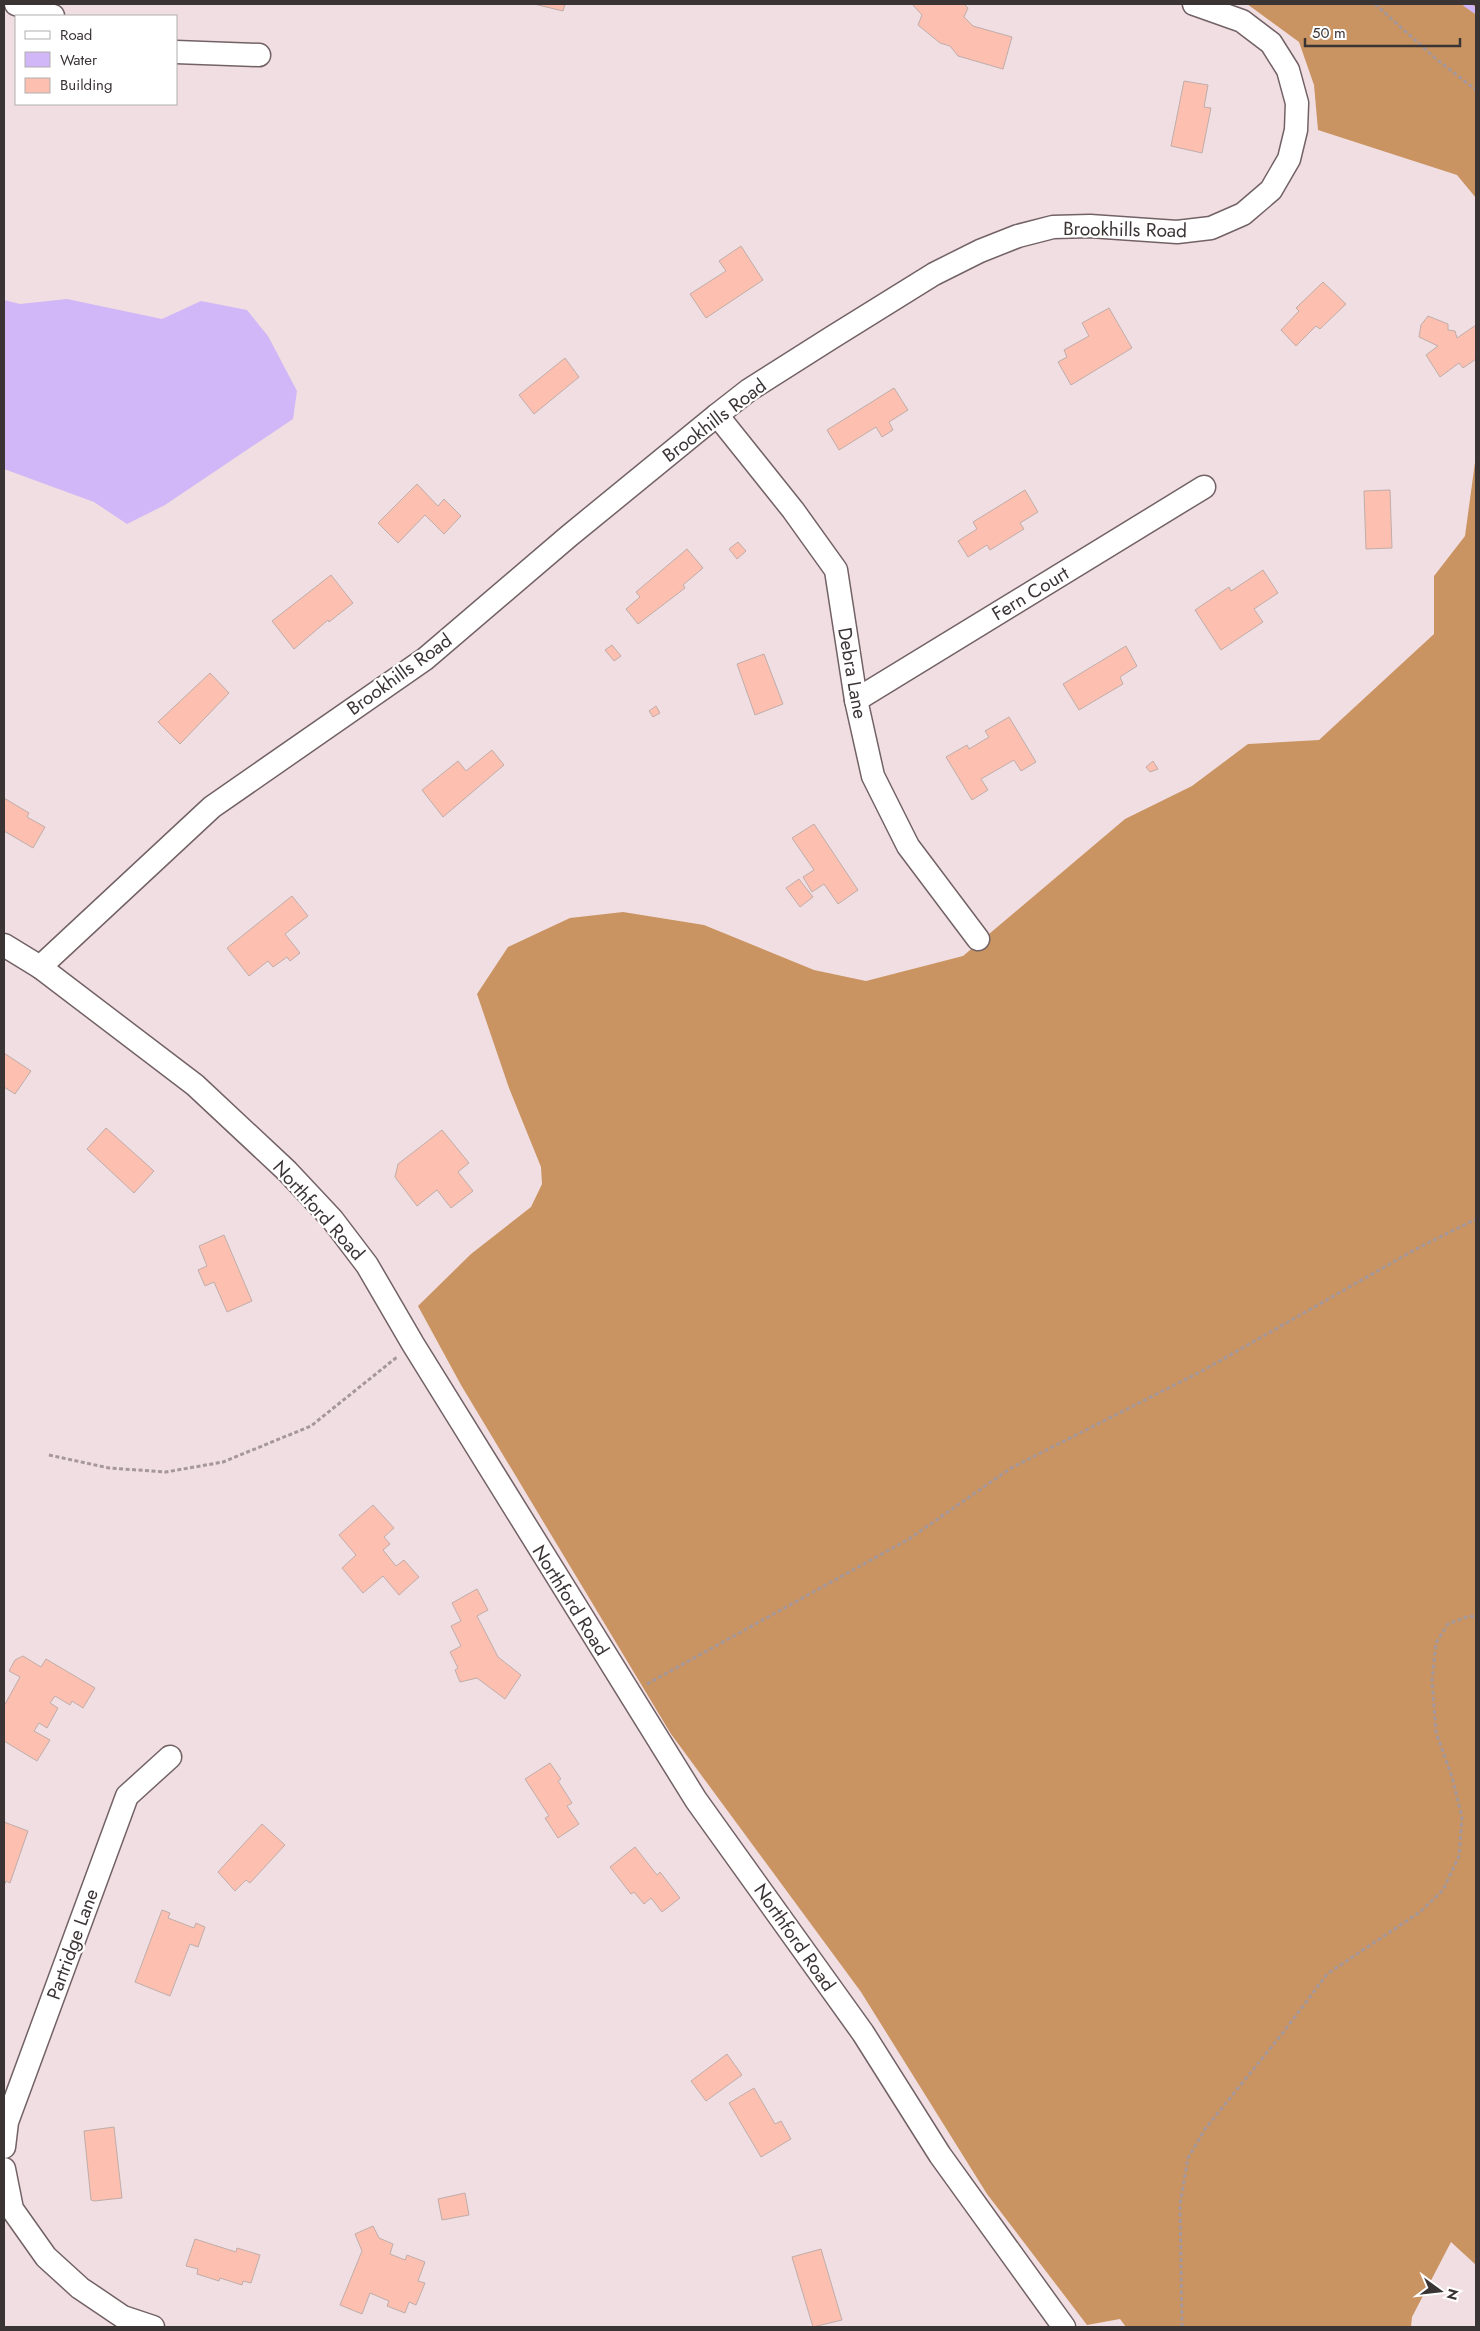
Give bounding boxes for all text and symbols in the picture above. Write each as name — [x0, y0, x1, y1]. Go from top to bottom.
legend — [15, 15, 178, 105]
scale bar — [1305, 15, 1460, 47]
text: 50 m — [1312, 22, 1346, 44]
text: Road — [60, 24, 92, 46]
text: Water — [60, 49, 98, 71]
text: Building — [60, 74, 112, 96]
street label: Brookhills Road — [1063, 215, 1187, 244]
street label: Brookhills Road — [657, 372, 772, 468]
street label: Fern Court — [987, 560, 1074, 627]
street label: Debra Lane — [831, 625, 874, 721]
street label: Brookhills Road — [341, 627, 457, 722]
street label: Northford Road — [266, 1154, 371, 1266]
street label: Northford Road — [526, 1540, 615, 1661]
street label: Northford Road — [747, 1878, 842, 1997]
street label: Partridge Lane — [40, 1885, 105, 2003]
north arrow — [1415, 2266, 1465, 2316]
text: N — [1441, 2286, 1464, 2302]

